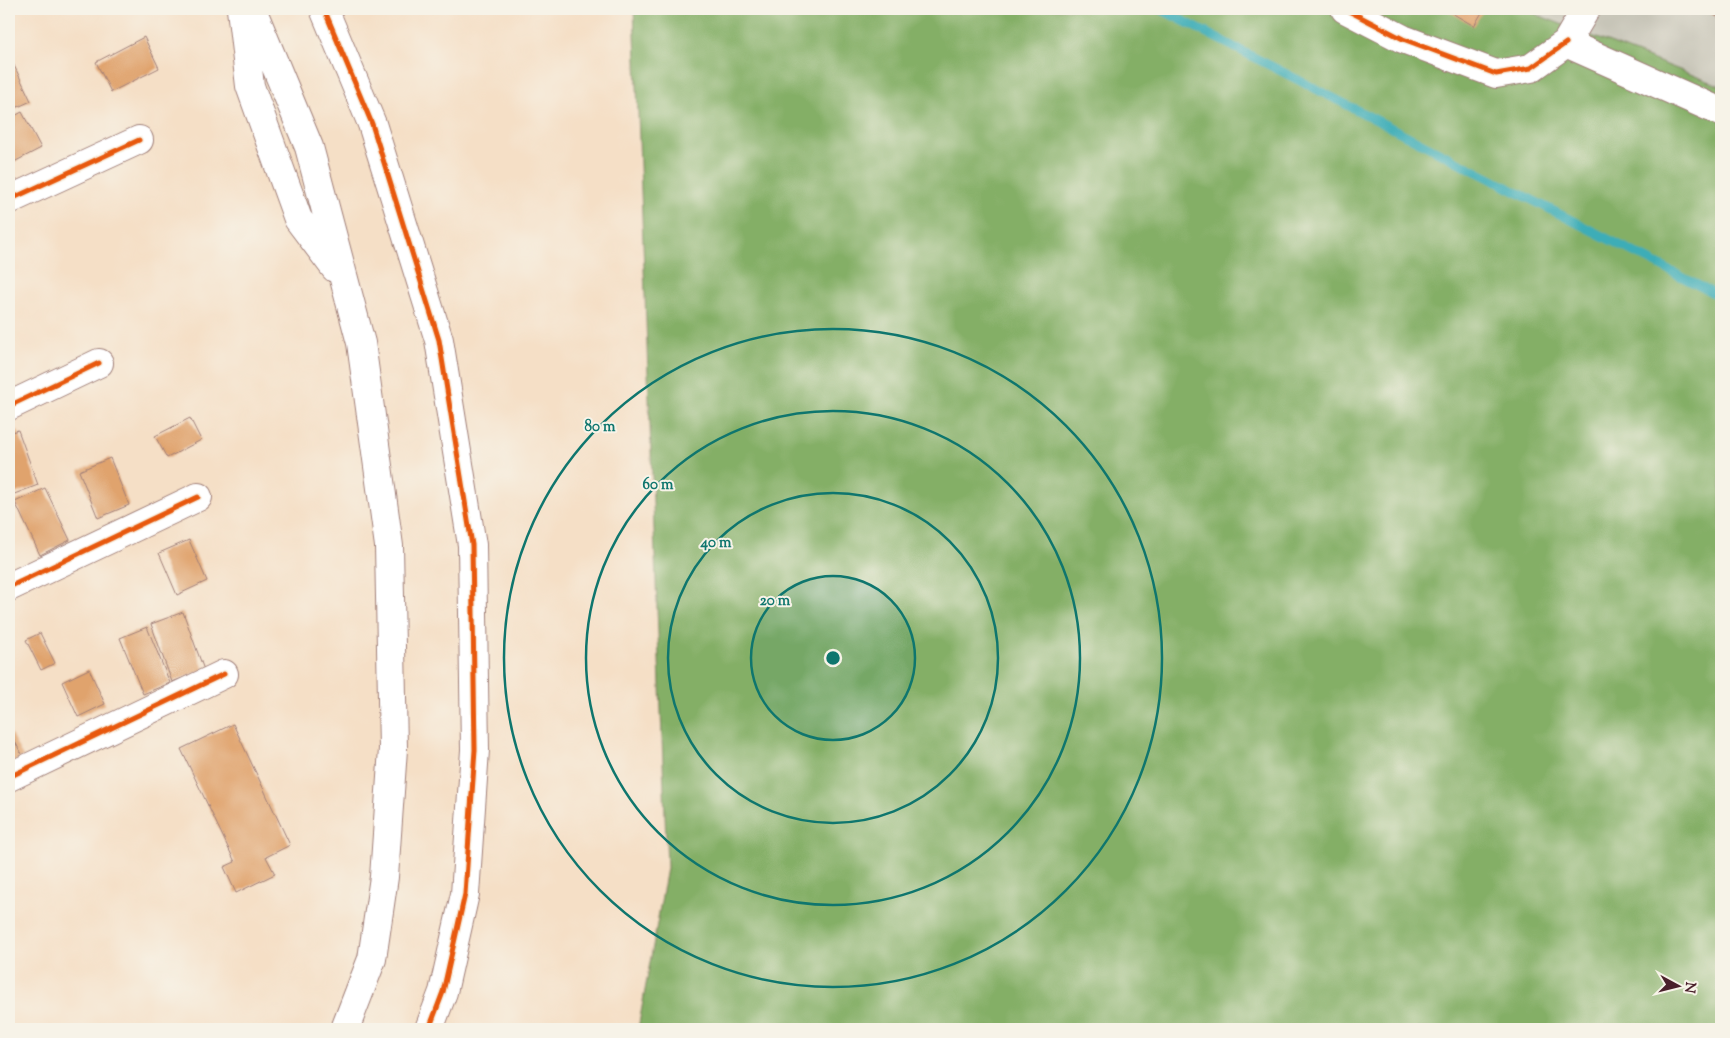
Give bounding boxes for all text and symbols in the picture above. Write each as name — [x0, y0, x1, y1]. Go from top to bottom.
text: 80 m — [584, 417, 616, 438]
text: 60 m — [643, 475, 674, 496]
text: 40 m — [700, 533, 732, 554]
text: 20 m — [760, 591, 791, 612]
centre of rings — [824, 649, 842, 667]
north arrow — [1652, 960, 1702, 1010]
text: N — [1678, 981, 1700, 994]

